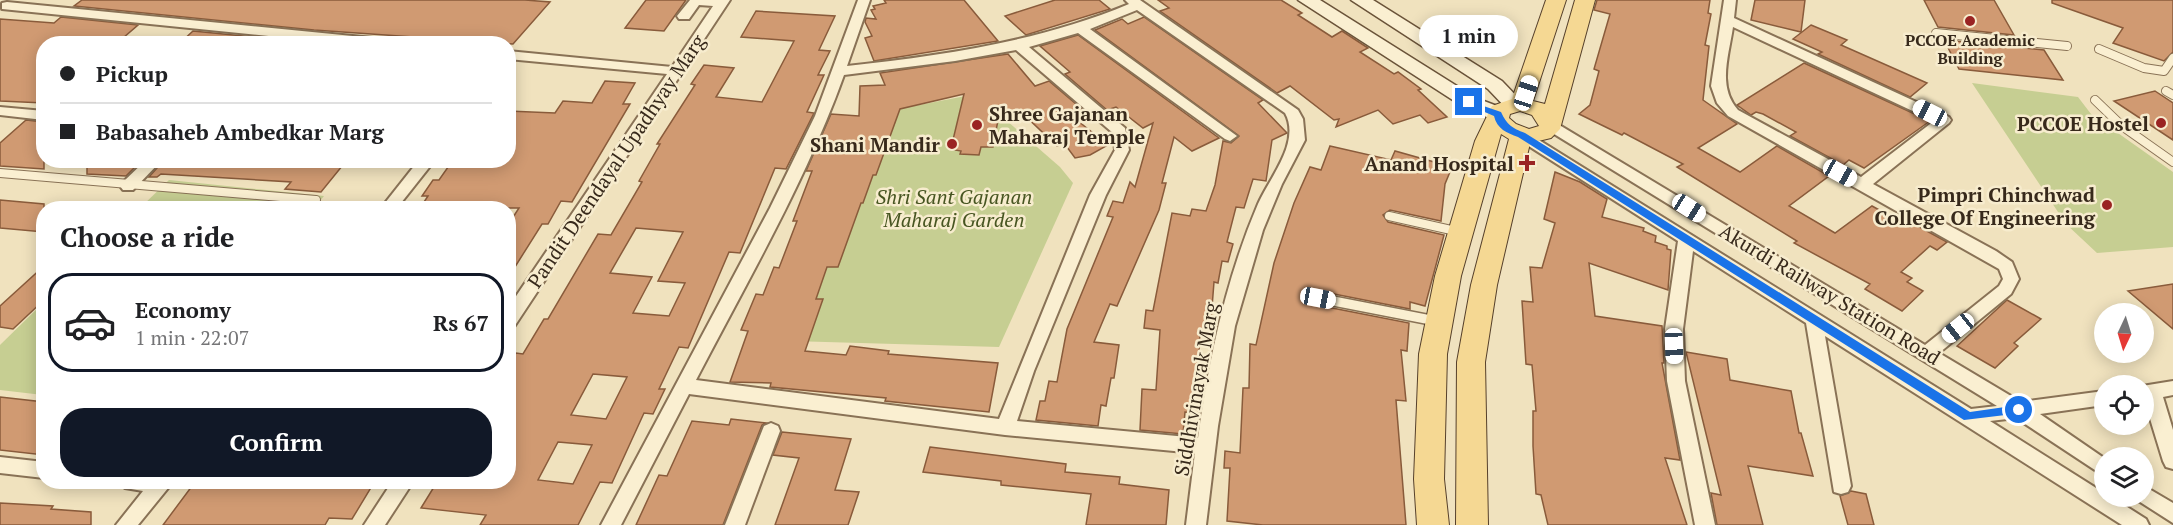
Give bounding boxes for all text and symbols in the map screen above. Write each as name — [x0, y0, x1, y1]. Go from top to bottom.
marker: PCCOE Academic Building — [1963, 14, 1977, 28]
callout: 1 min — [1420, 15, 1518, 57]
text: 1 min — [1441, 22, 1496, 49]
street label: Pandit Deendayal Upadhyay Marg — [521, 29, 711, 293]
place label: PCCOE Academic Building — [1905, 29, 2035, 69]
text: Pickup — [96, 59, 168, 88]
car — [1512, 73, 1540, 113]
route end — [1455, 88, 1482, 115]
car — [1910, 97, 1950, 129]
place label: Shree Gajanan Maharaj Temple — [989, 100, 1146, 150]
place label: PCCOE Hostel — [2017, 110, 2149, 137]
marker: PCCOE Hostel — [2154, 116, 2168, 130]
text: Babasaheb Ambedkar Marg — [96, 117, 384, 146]
marker: Shree Gajanan Maharaj Temple — [970, 118, 984, 132]
place label: Shani Mandir — [810, 131, 940, 158]
marker: Shani Mandir — [945, 137, 959, 151]
place label: Anand Hospital — [1364, 150, 1514, 177]
marker: Anand Hospital — [1518, 154, 1536, 172]
car — [1820, 156, 1860, 190]
place label: Pimpri Chinchwad College Of Engineering — [1874, 181, 2096, 231]
park label: Shri Sant Gajanan Maharaj Garden — [876, 183, 1032, 233]
car — [1669, 191, 1709, 225]
marker: Pimpri Chinchwad College Of Engineering — [2100, 198, 2114, 212]
street label: Akurdi Railway Station Road — [1714, 217, 1946, 371]
text: Choose a ride — [60, 219, 235, 255]
car — [1299, 286, 1337, 310]
text: Economy — [135, 295, 231, 324]
icon: car — [63, 296, 117, 350]
street label: Siddhivinayak Marg — [1167, 300, 1225, 478]
north arrow — [2094, 303, 2154, 363]
map controls — [2094, 303, 2154, 507]
text: Rs 67 — [433, 308, 489, 337]
car — [1938, 310, 1978, 346]
text: 1 min · 22:07 — [135, 324, 249, 351]
car — [1664, 328, 1684, 364]
button: locate — [2094, 375, 2154, 435]
route start — [2005, 396, 2032, 423]
button: Confirm — [60, 408, 492, 477]
button: layers — [2094, 447, 2154, 507]

